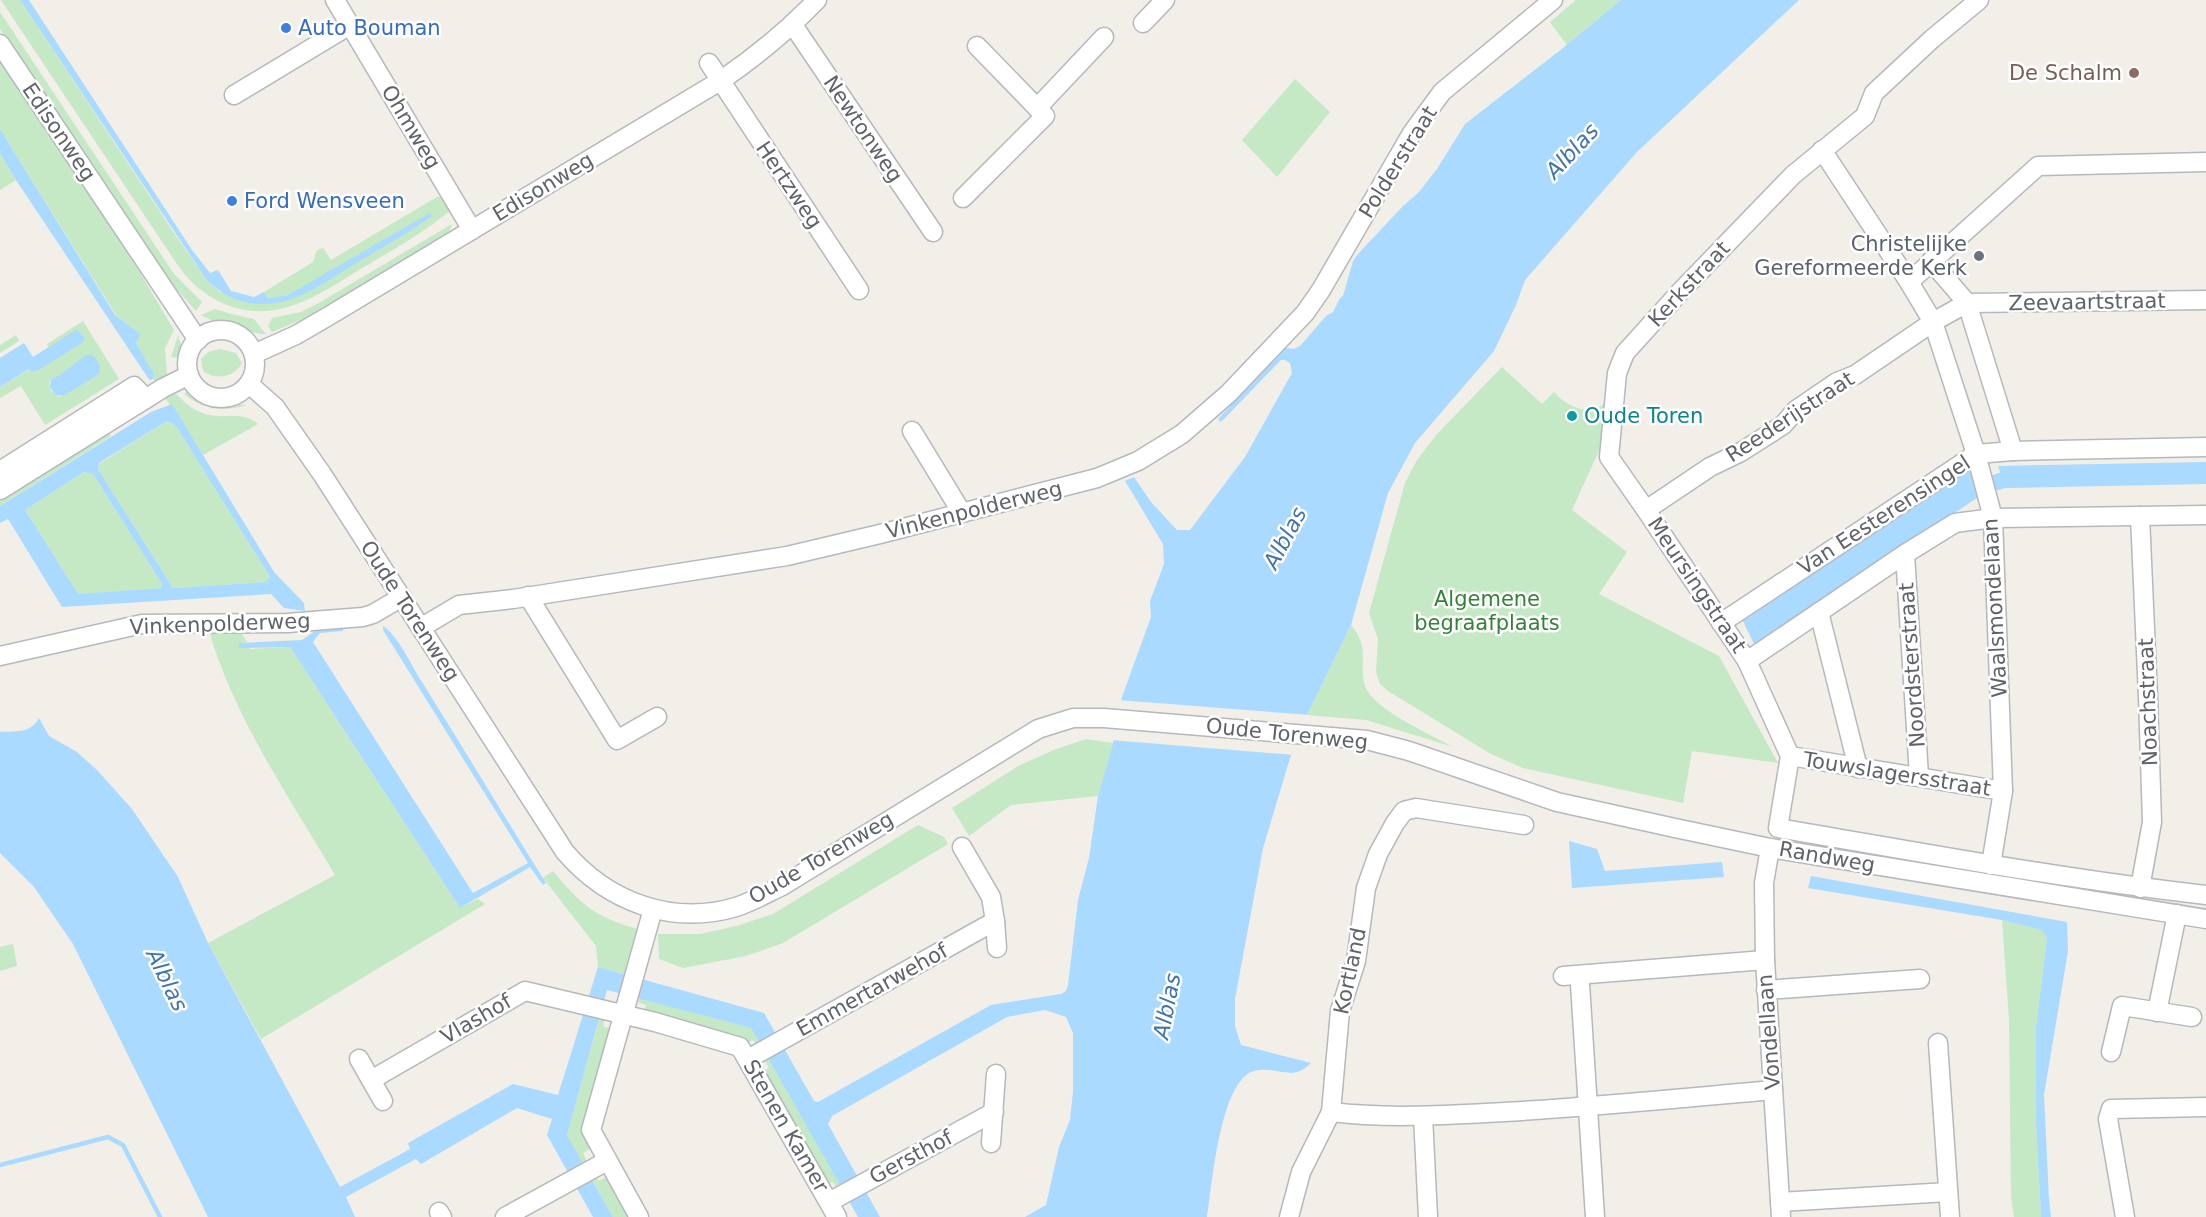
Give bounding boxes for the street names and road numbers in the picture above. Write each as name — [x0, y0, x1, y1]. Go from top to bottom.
street label: Newtonweg — [818, 71, 908, 187]
street label: Edisonweg — [17, 78, 101, 186]
street label: Ohmweg — [377, 81, 445, 173]
street label: Polderstraat — [1354, 102, 1442, 222]
street label: Hertzweg — [751, 137, 827, 233]
street label: Edisonweg — [488, 148, 598, 226]
street label: Kerkstraat — [1643, 236, 1735, 332]
street label: Zeevaartstraat — [2008, 289, 2166, 315]
street label: Reederijstraat — [1721, 367, 1859, 467]
street label: Van Eesterensingel — [1793, 450, 1975, 580]
street label: Vinkenpolderweg — [883, 476, 1065, 544]
street label: Meursingstraat — [1643, 513, 1751, 657]
street label: Waalsmondelaan — [1978, 518, 2012, 698]
street label: Oude Torenweg — [356, 536, 464, 686]
street label: Noordsterstraat — [1894, 582, 1930, 748]
street label: Vinkenpolderweg — [129, 609, 311, 639]
street label: Noachstraat — [2134, 638, 2162, 766]
street label: Oude Torenweg — [1205, 714, 1369, 754]
street label: Touwslagersstraat — [1800, 747, 1993, 801]
street label: Oude Torenweg — [745, 807, 897, 909]
street label: Randweg — [1777, 837, 1877, 877]
street label: Kortland — [1329, 926, 1371, 1016]
street label: Emmertarwehof — [792, 938, 952, 1041]
street label: Vondellaan — [1753, 973, 1785, 1091]
street label: Vlashof — [436, 989, 516, 1049]
street label: Stenen Kamer — [738, 1055, 834, 1197]
street label: Gersthof — [865, 1125, 957, 1189]

